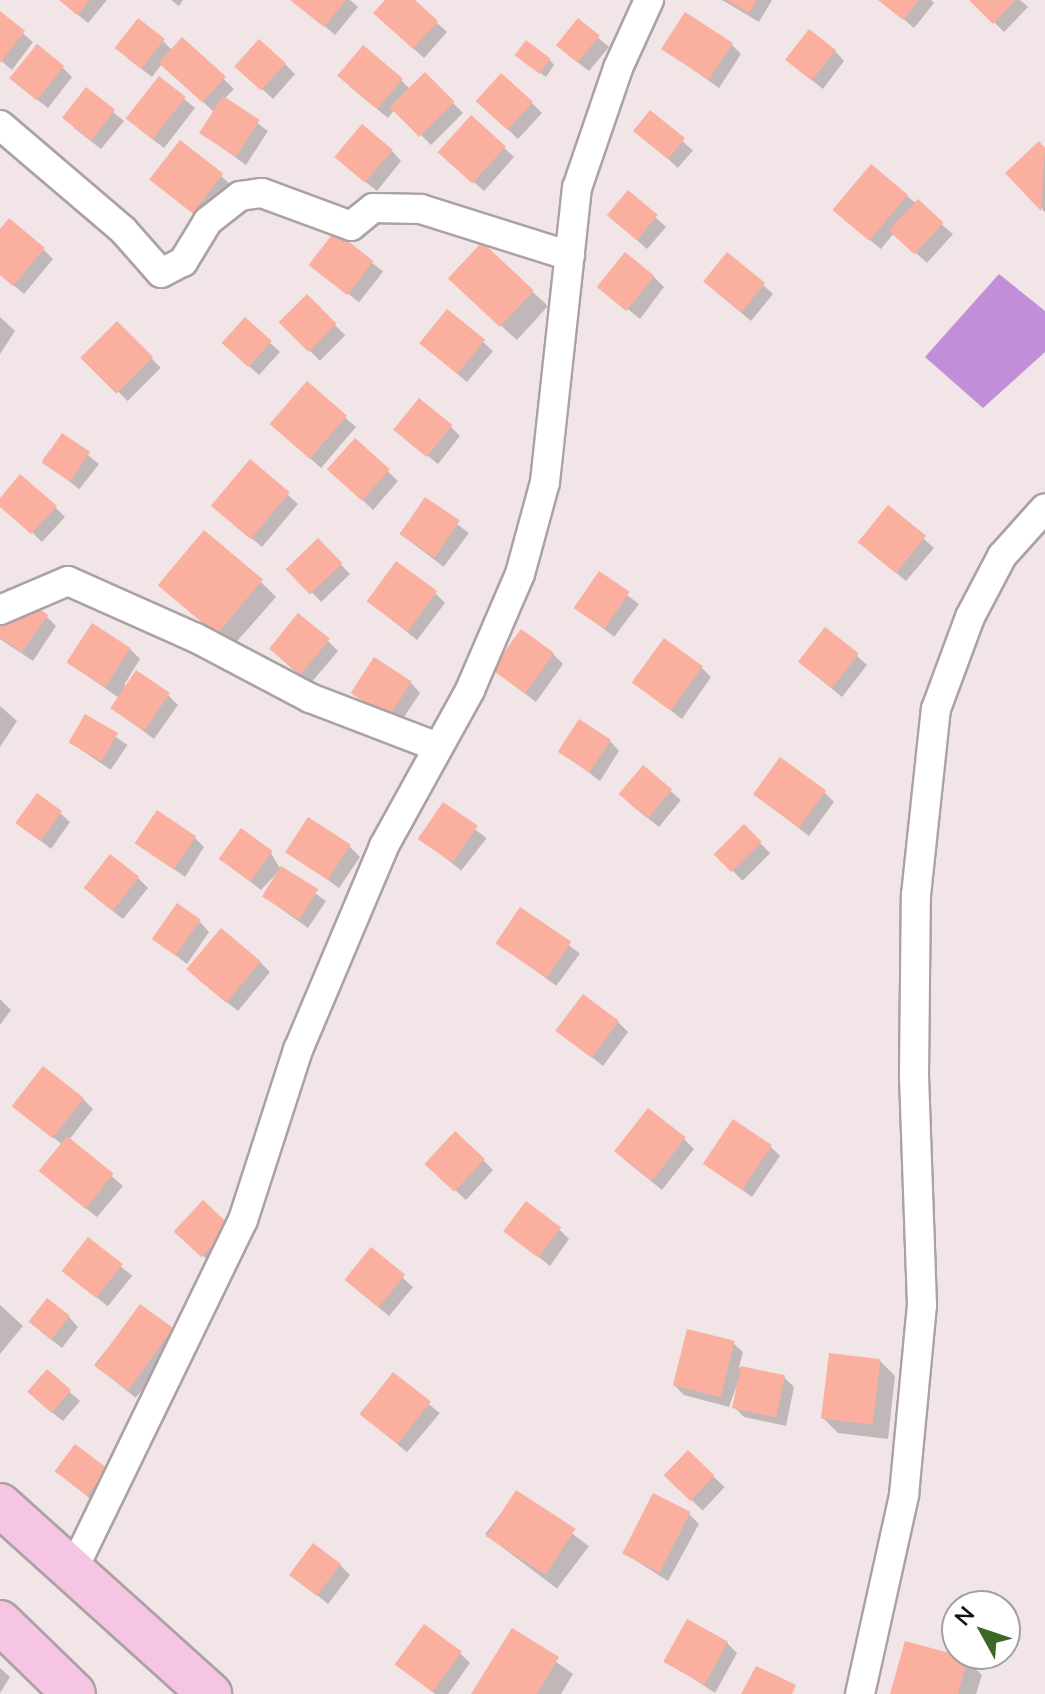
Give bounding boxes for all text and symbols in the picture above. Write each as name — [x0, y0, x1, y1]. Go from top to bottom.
north arrow — [941, 1590, 1021, 1670]
text: N — [948, 1600, 980, 1631]

